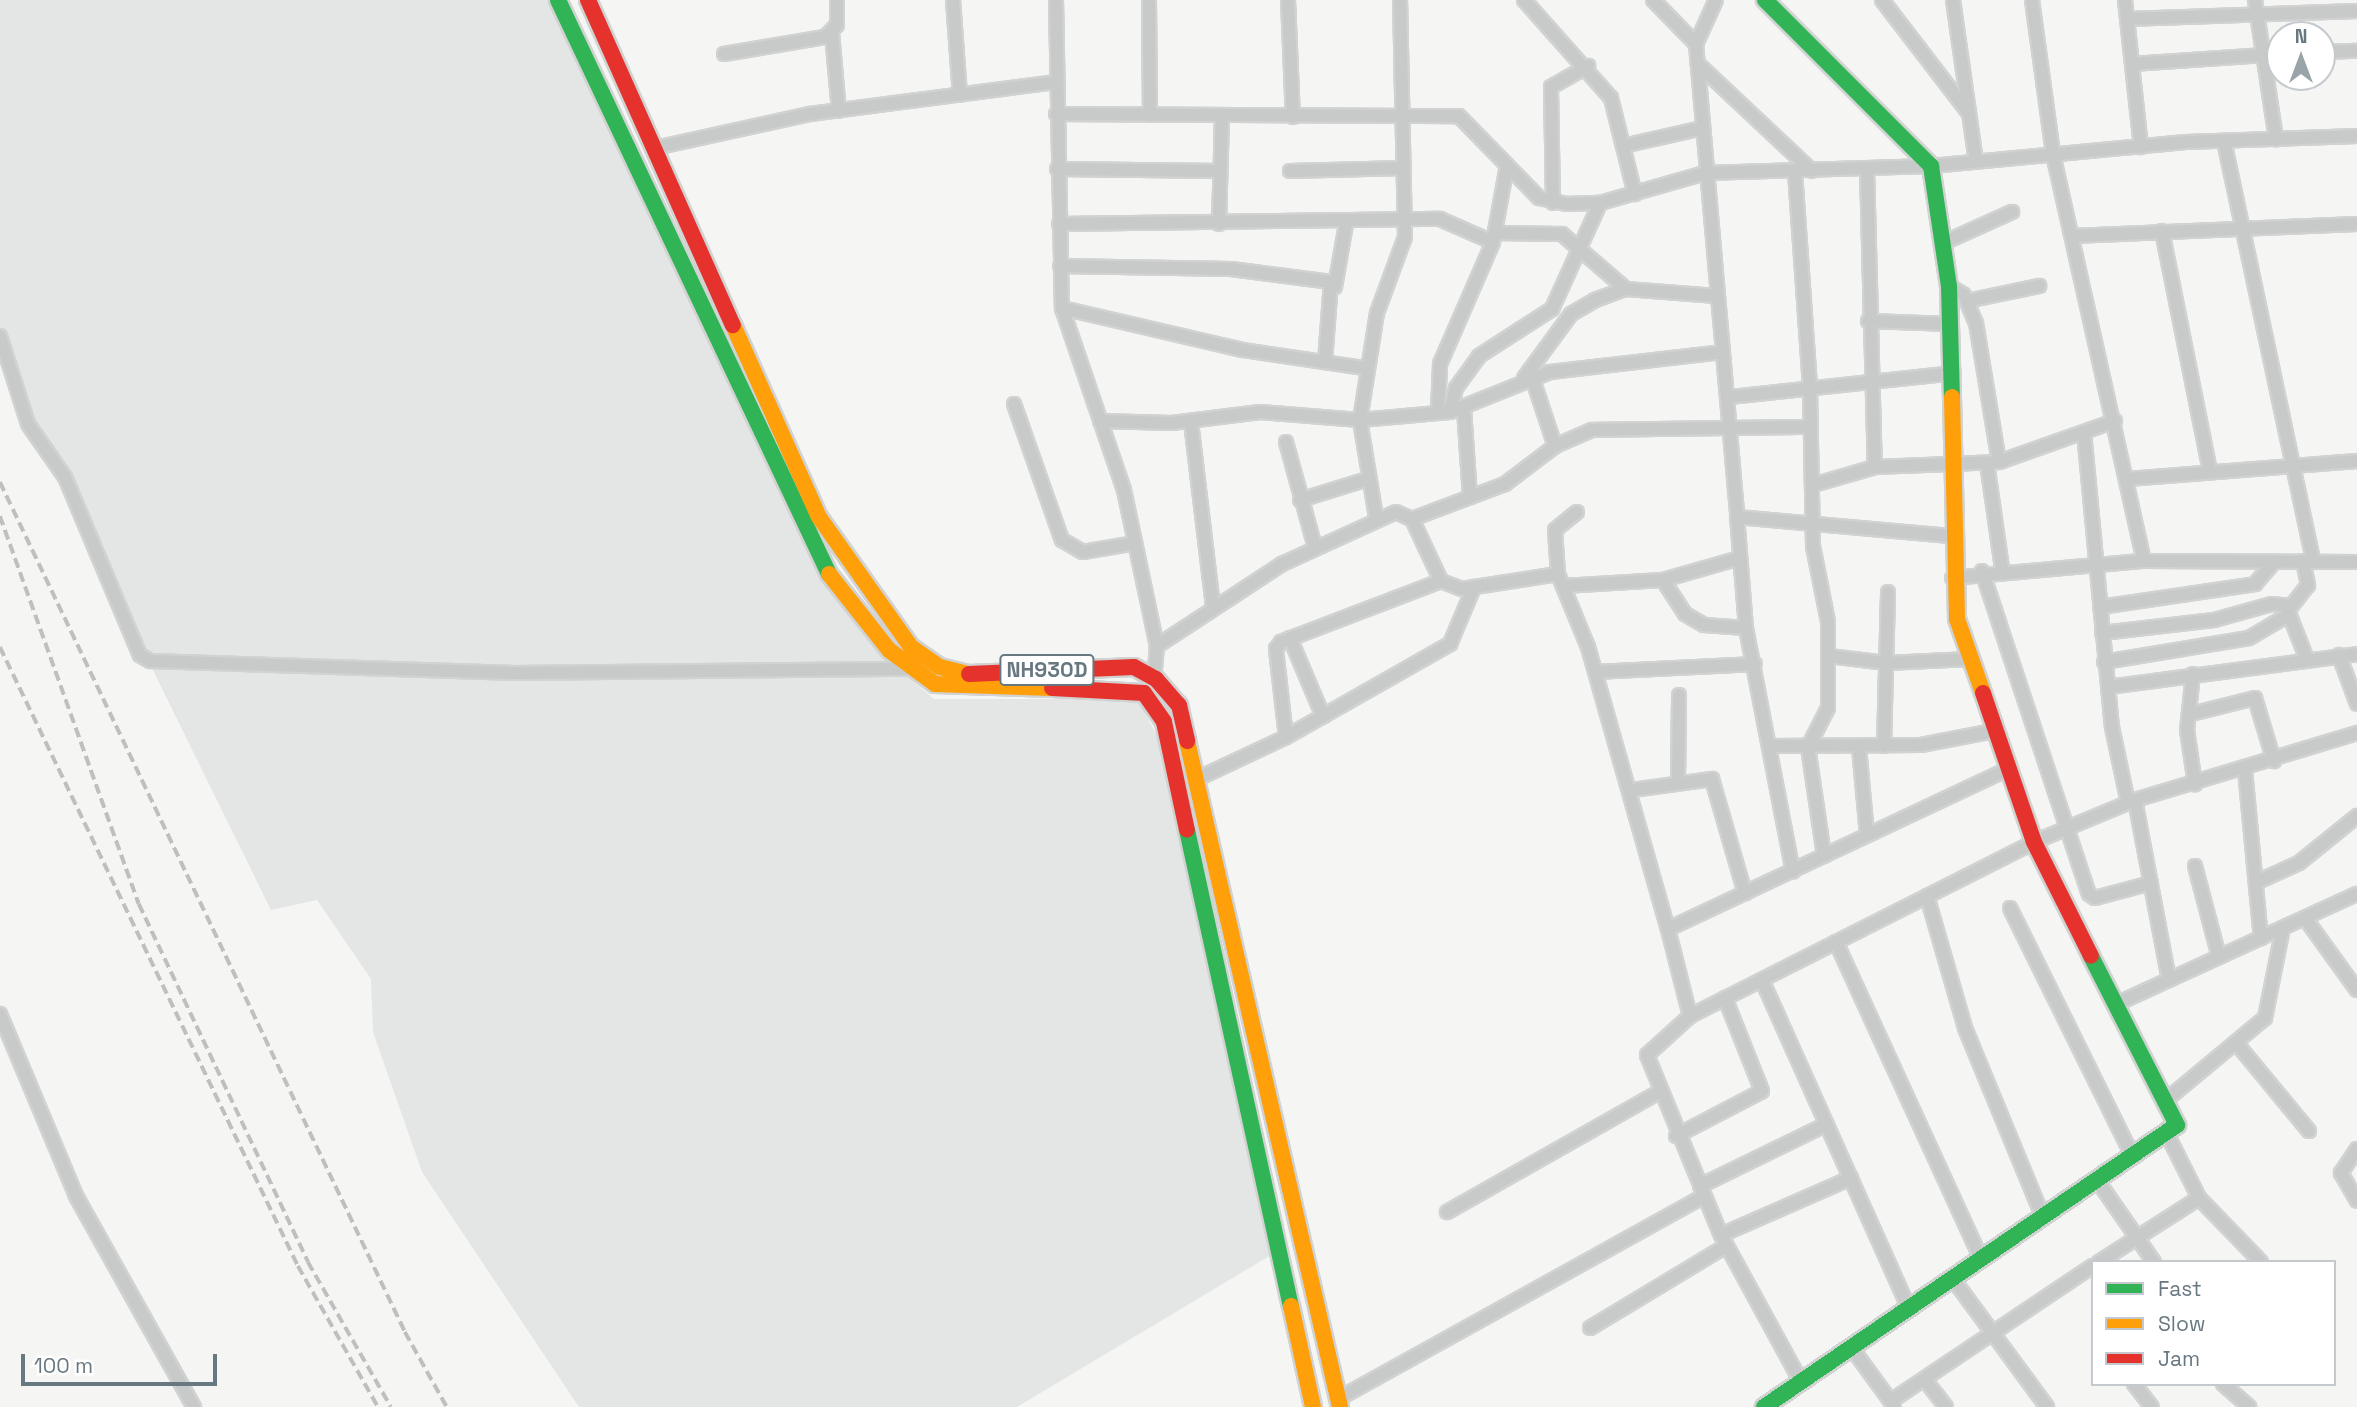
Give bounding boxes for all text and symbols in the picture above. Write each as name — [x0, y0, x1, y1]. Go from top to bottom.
north arrow — [2266, 21, 2336, 91]
text: N — [2295, 24, 2307, 49]
road number: NH930D — [998, 652, 1096, 688]
legend — [2091, 1260, 2336, 1386]
text: Fast — [2158, 1275, 2202, 1302]
text: Slow — [2158, 1310, 2206, 1337]
scale bar — [24, 1340, 220, 1384]
text: Jam — [2158, 1345, 2200, 1372]
text: 100 m — [34, 1352, 93, 1379]

